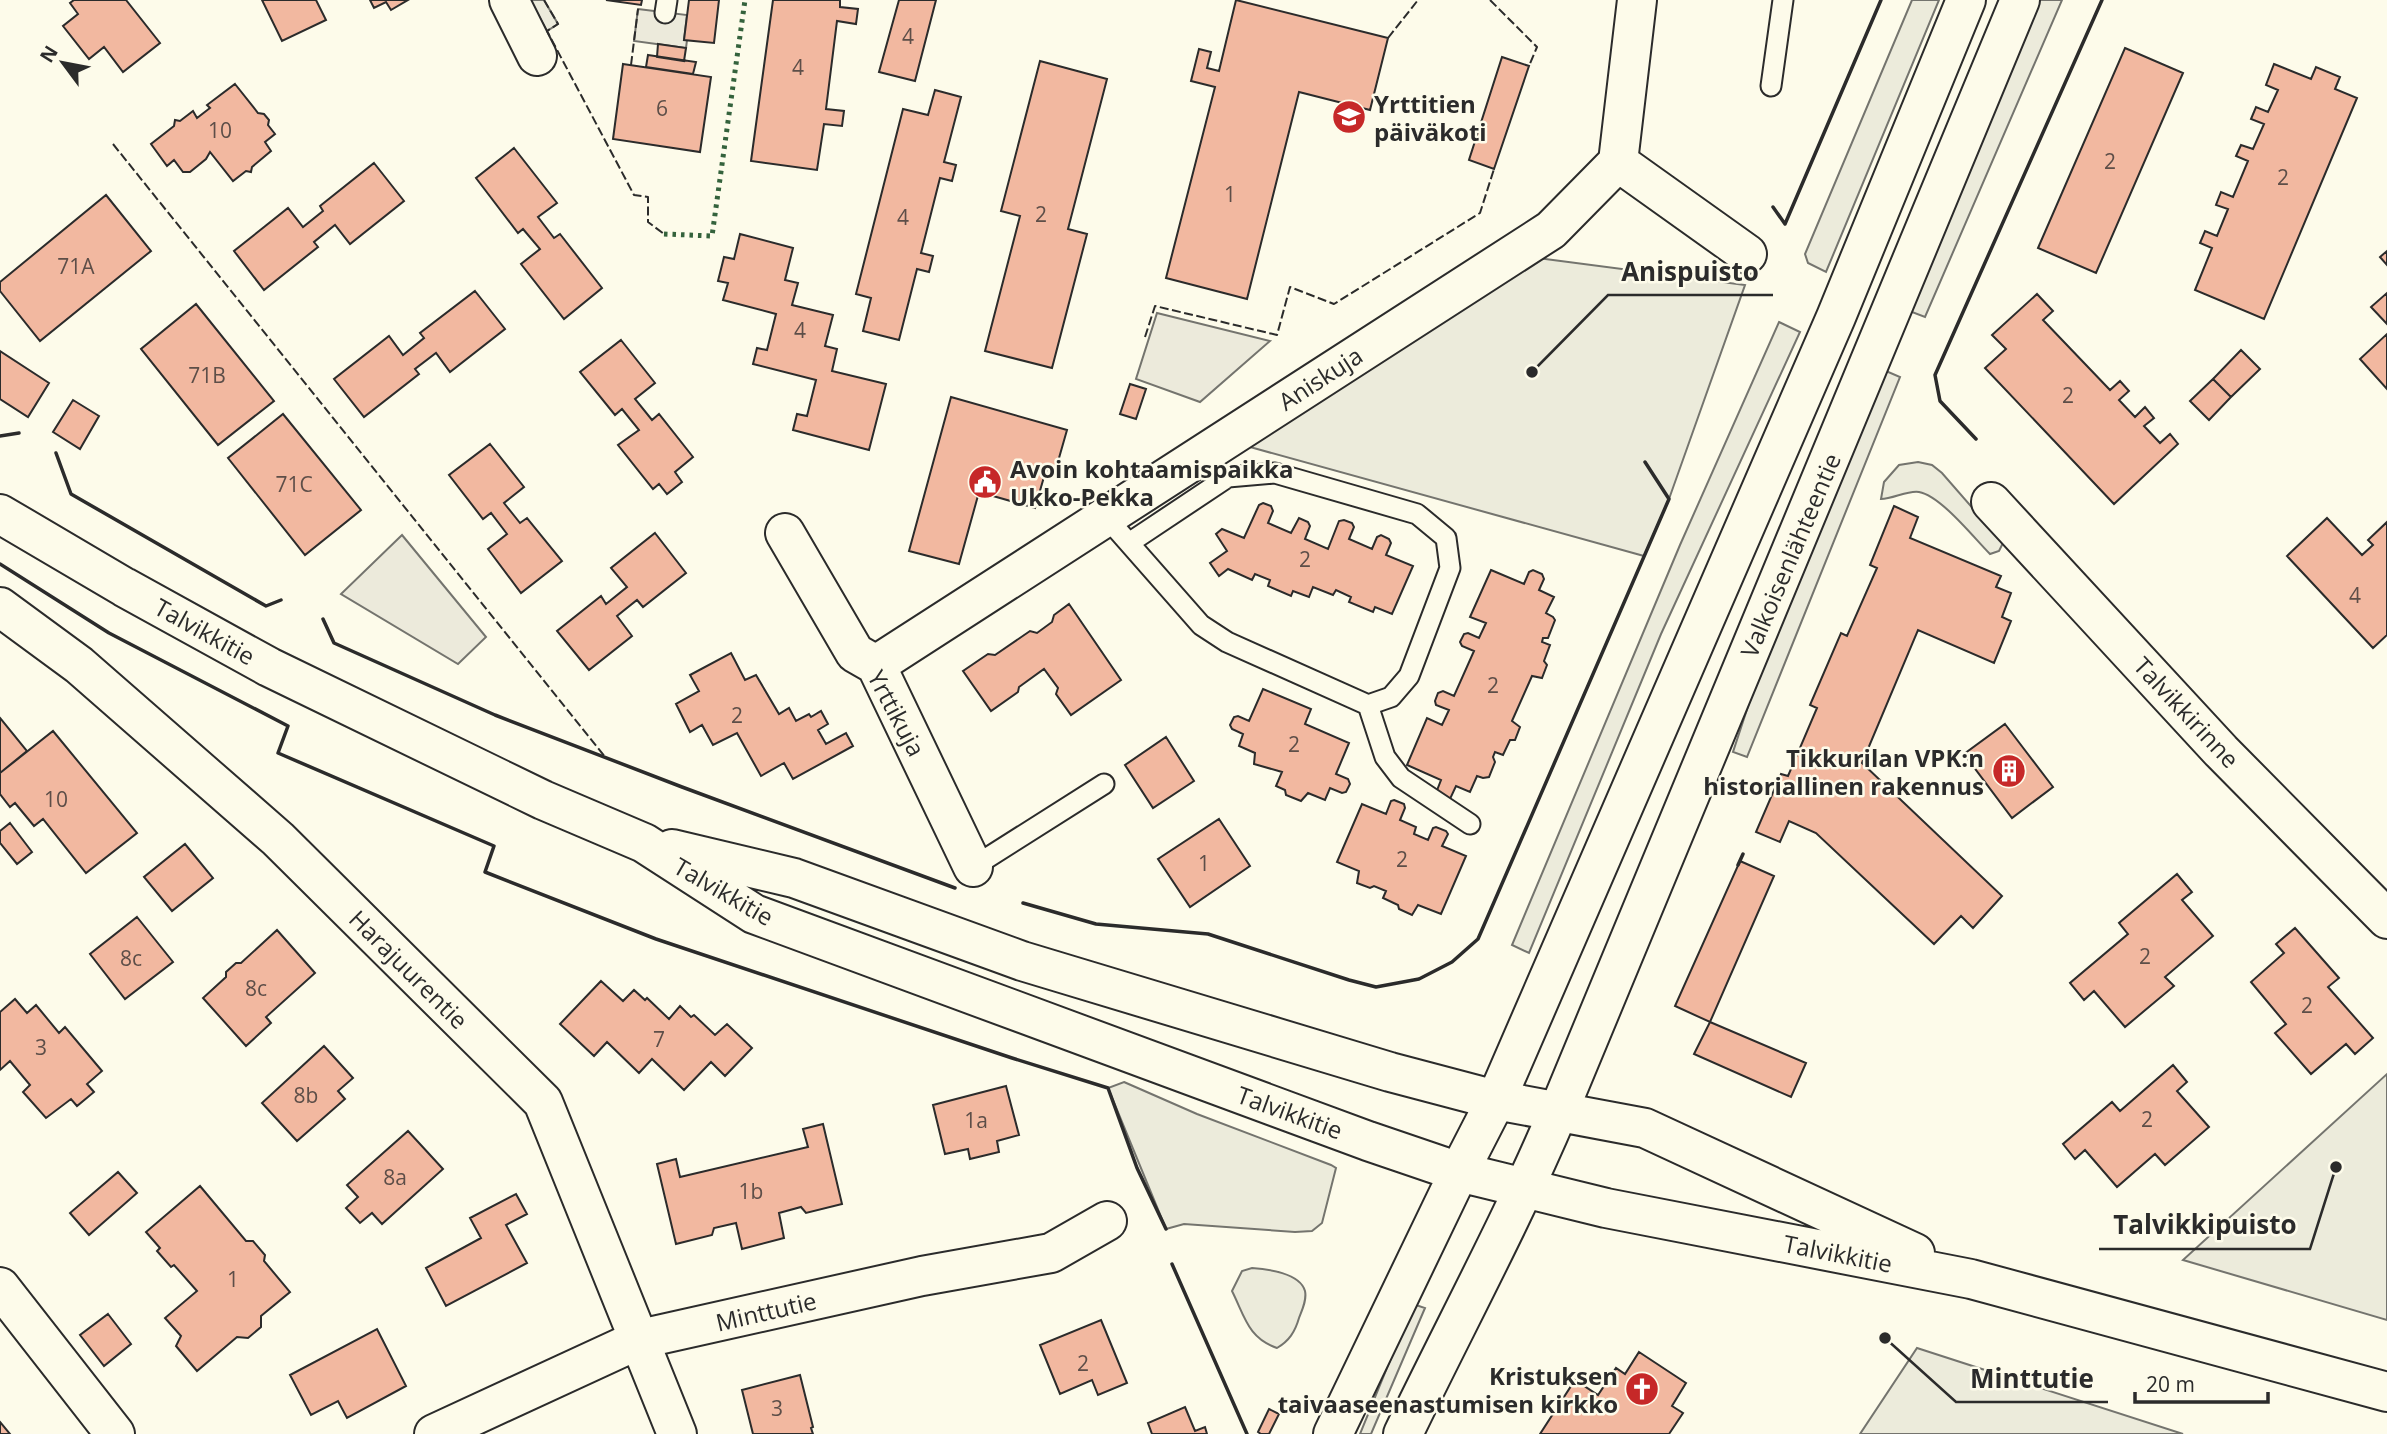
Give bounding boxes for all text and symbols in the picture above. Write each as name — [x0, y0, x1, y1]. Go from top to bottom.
house number: 4 — [902, 22, 914, 50]
north arrow — [28, 28, 98, 98]
text: N — [33, 41, 64, 67]
house number: 4 — [792, 53, 804, 81]
place label: Yrttitien päiväkoti — [1374, 87, 1487, 148]
house number: 6 — [656, 94, 668, 122]
school or university icon: Yrttitien päiväkoti — [1330, 98, 1368, 136]
house number: 10 — [208, 116, 232, 144]
house number: 2 — [2104, 147, 2116, 175]
house number: 2 — [2277, 163, 2289, 191]
house number: 1 — [1224, 180, 1236, 208]
house number: 2 — [1035, 200, 1047, 228]
house number: 4 — [897, 203, 909, 231]
callout: Anispuisto — [1608, 248, 1773, 295]
house number: 71A — [57, 252, 95, 280]
text: Anispuisto — [1621, 253, 1759, 289]
house number: 4 — [794, 316, 806, 344]
street label: Aniskuja — [1272, 339, 1368, 417]
house number: 71B — [188, 361, 226, 389]
house number: 2 — [2062, 381, 2074, 409]
street label: Valkoisenlähteentie — [1732, 448, 1848, 662]
place label: Avoin kohtaamispaikka Ukko-Pekka — [1010, 452, 1293, 513]
public building icon: Avoin kohtaamispaikka Ukko-Pekka — [966, 463, 1004, 501]
house number: 71C — [275, 470, 313, 498]
house number: 2 — [1299, 545, 1311, 573]
house number: 4 — [2349, 581, 2361, 609]
street label: Talvikkitie — [149, 590, 261, 672]
street label: Talvikkirinne — [2127, 649, 2247, 775]
street label: Yrttikuja — [861, 664, 933, 762]
house number: 2 — [1487, 671, 1499, 699]
house number: 2 — [731, 701, 743, 729]
house number: 2 — [1288, 730, 1300, 758]
place label: Tikkurilan VPK:n historiallinen rakennus — [1703, 741, 1984, 802]
building icon: Tikkurilan VPK:n historiallinen rakennus — [1990, 752, 2028, 790]
house number: 10 — [44, 785, 68, 813]
house number: 2 — [1396, 845, 1408, 873]
street label: Talvikkitie — [668, 849, 780, 933]
house number: 1 — [1198, 849, 1210, 877]
street label: Harajuurentie — [342, 902, 476, 1036]
house number: 2 — [2139, 942, 2151, 970]
house number: 8c — [120, 944, 142, 972]
house number: 8c — [245, 974, 267, 1002]
house number: 2 — [2301, 991, 2313, 1019]
house number: 7 — [653, 1025, 665, 1053]
house number: 3 — [35, 1033, 47, 1061]
street label: Talvikkitie — [1233, 1078, 1347, 1146]
house number: 8b — [294, 1081, 318, 1109]
house number: 2 — [2141, 1105, 2153, 1133]
house number: 1a — [964, 1106, 988, 1134]
house number: 8a — [383, 1163, 407, 1191]
house number: 1b — [739, 1177, 763, 1205]
callout: Talvikkipuisto — [2099, 1202, 2310, 1249]
text: Talvikkipuisto — [2113, 1206, 2297, 1242]
street label: Talvikkitie — [1781, 1226, 1895, 1280]
house number: 1 — [227, 1265, 239, 1293]
street label: Minttutie — [712, 1283, 820, 1339]
house number: 2 — [1077, 1349, 1089, 1377]
callout: Minttutie — [1956, 1355, 2108, 1402]
place label: Kristuksen taivaaseenastumisen kirkko — [1278, 1359, 1618, 1420]
text: Minttutie — [1970, 1360, 2094, 1396]
scale bar — [2135, 1360, 2268, 1404]
church icon: Kristuksen taivaaseenastumisen kirkko — [1623, 1370, 1661, 1408]
text: 20 m — [2146, 1370, 2195, 1398]
house number: 3 — [771, 1394, 783, 1422]

